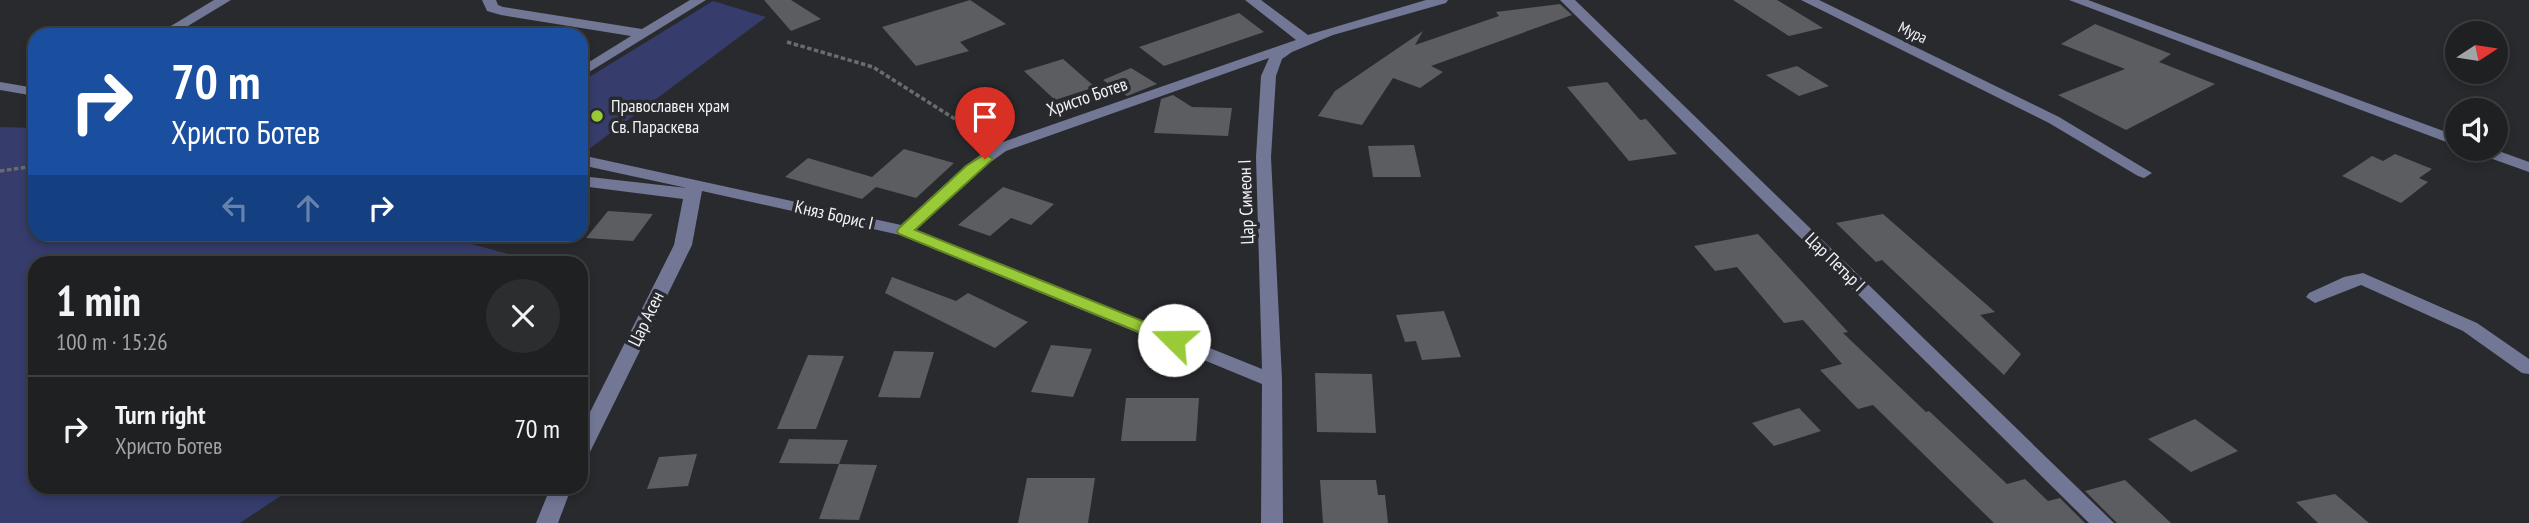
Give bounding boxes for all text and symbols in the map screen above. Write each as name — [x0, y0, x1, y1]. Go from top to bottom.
street label: Мура — [1895, 17, 1931, 47]
north arrow — [2445, 21, 2508, 84]
map controls — [2445, 21, 2508, 161]
text: 70 m — [171, 49, 260, 113]
icon: right — [56, 56, 147, 147]
street label: Христо Ботев — [1043, 72, 1130, 121]
pin — [955, 87, 1015, 159]
place label: Православен храм Св. Параскева — [611, 94, 730, 138]
icon: arrive — [966, 98, 1004, 136]
button: sound — [2445, 98, 2508, 161]
marker: Православен храм Св. Параскева — [589, 108, 605, 124]
text: Христо Ботев — [171, 111, 320, 153]
street label: Цар Симеон I — [1233, 159, 1258, 245]
icon: left — [216, 189, 254, 227]
icon: ahead — [289, 189, 327, 227]
icon: right — [362, 189, 400, 227]
street label: Княз Борис I — [793, 194, 876, 235]
street label: Цар Петър I — [1800, 227, 1870, 296]
text: 1 min — [56, 273, 141, 328]
button: close — [486, 279, 560, 353]
street label: Цар Асен — [623, 288, 669, 350]
position arrow — [1137, 303, 1211, 377]
text: 100 m · 15:26 — [56, 327, 168, 356]
text: Turn right — [115, 398, 206, 431]
icon: right — [56, 410, 94, 448]
text: 70 m — [514, 412, 560, 445]
text: Христо Ботев — [115, 431, 222, 460]

